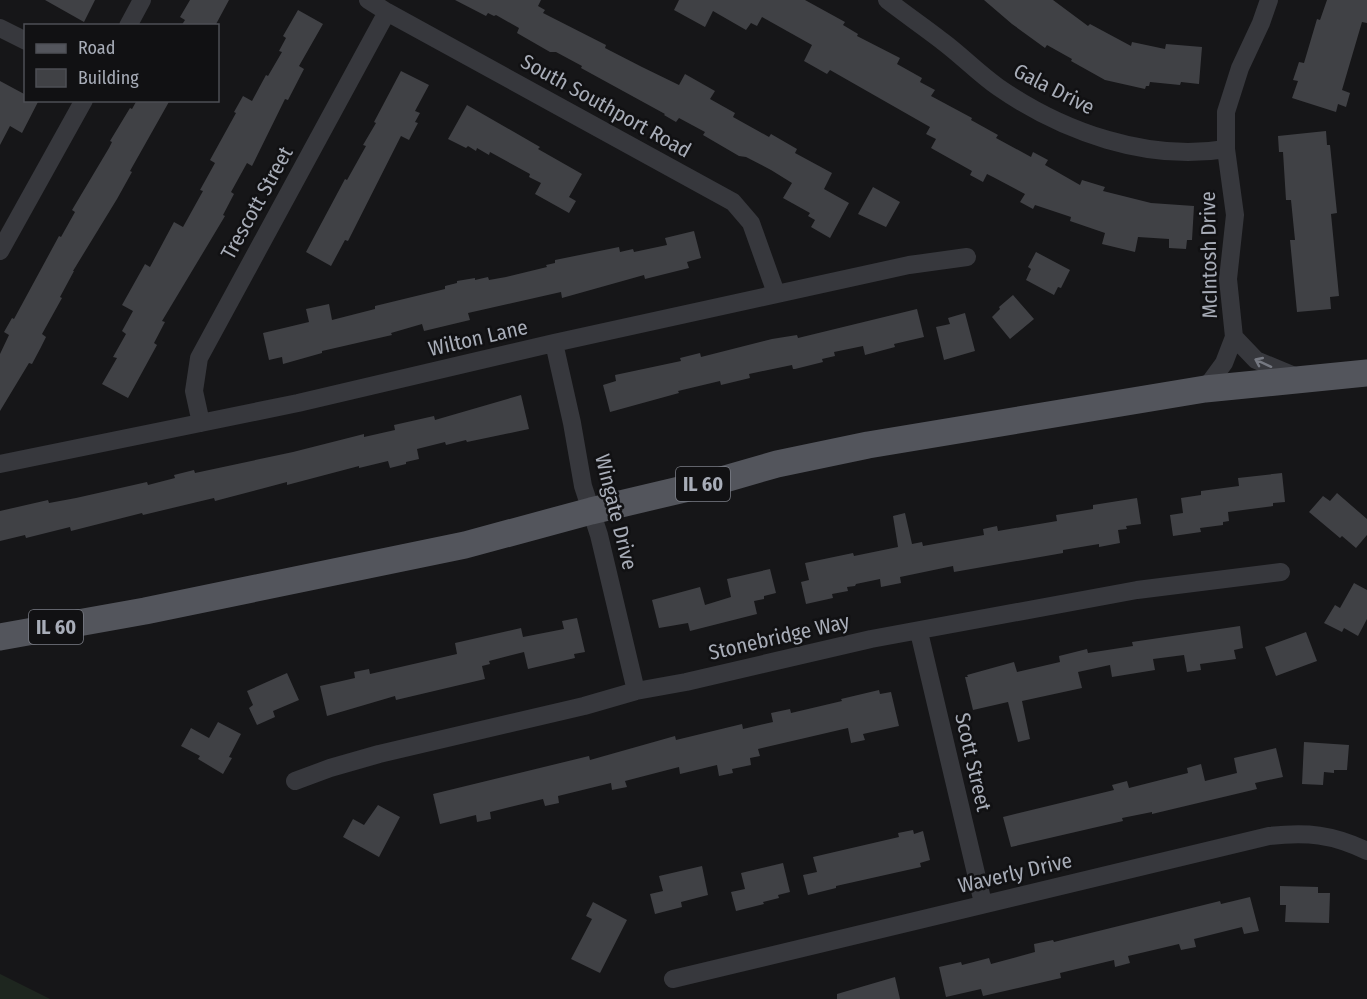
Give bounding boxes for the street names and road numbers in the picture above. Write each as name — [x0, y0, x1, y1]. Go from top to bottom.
street label: South Southport Road — [516, 48, 696, 164]
street label: Gala Drive — [1009, 58, 1099, 120]
street label: Trescott Street — [215, 142, 299, 264]
street label: McIntosh Drive — [1195, 191, 1223, 319]
street label: Wilton Lane — [426, 314, 530, 362]
street label: Wingate Drive — [589, 452, 643, 572]
road number: IL 60 — [676, 467, 730, 501]
street label: Stonebridge Way — [706, 608, 853, 666]
road number: IL 60 — [29, 610, 83, 644]
street label: Scott Street — [949, 710, 997, 814]
street label: Waverly Drive — [955, 847, 1075, 899]

